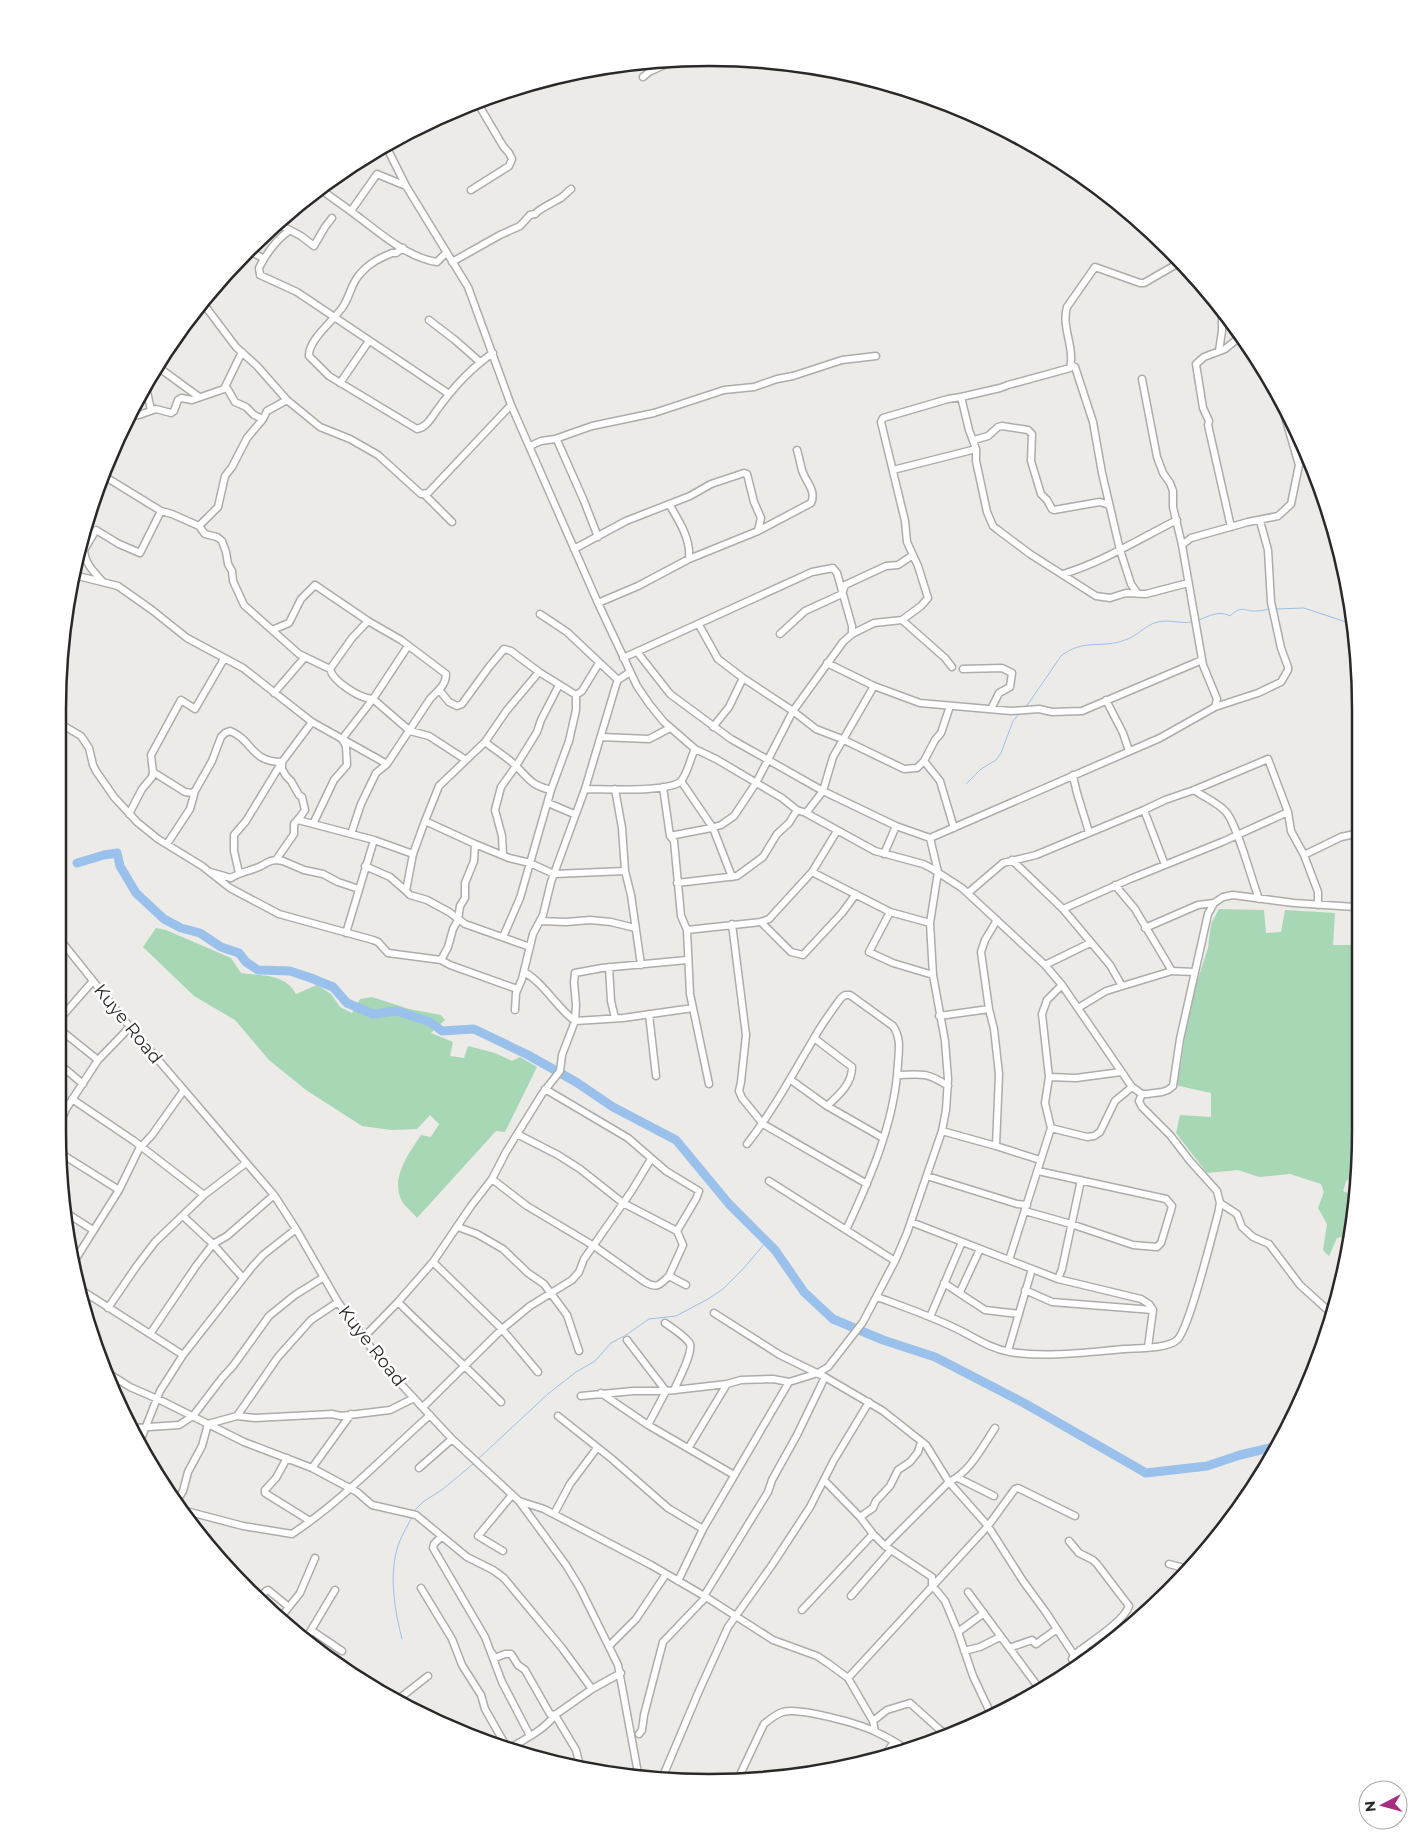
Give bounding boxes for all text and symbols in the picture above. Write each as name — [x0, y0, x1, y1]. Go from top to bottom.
street label: Kuye Road — [89, 980, 167, 1068]
street label: Kuye Road — [334, 1301, 410, 1391]
north arrow — [1358, 1780, 1408, 1830]
text: N — [1361, 1800, 1380, 1813]

